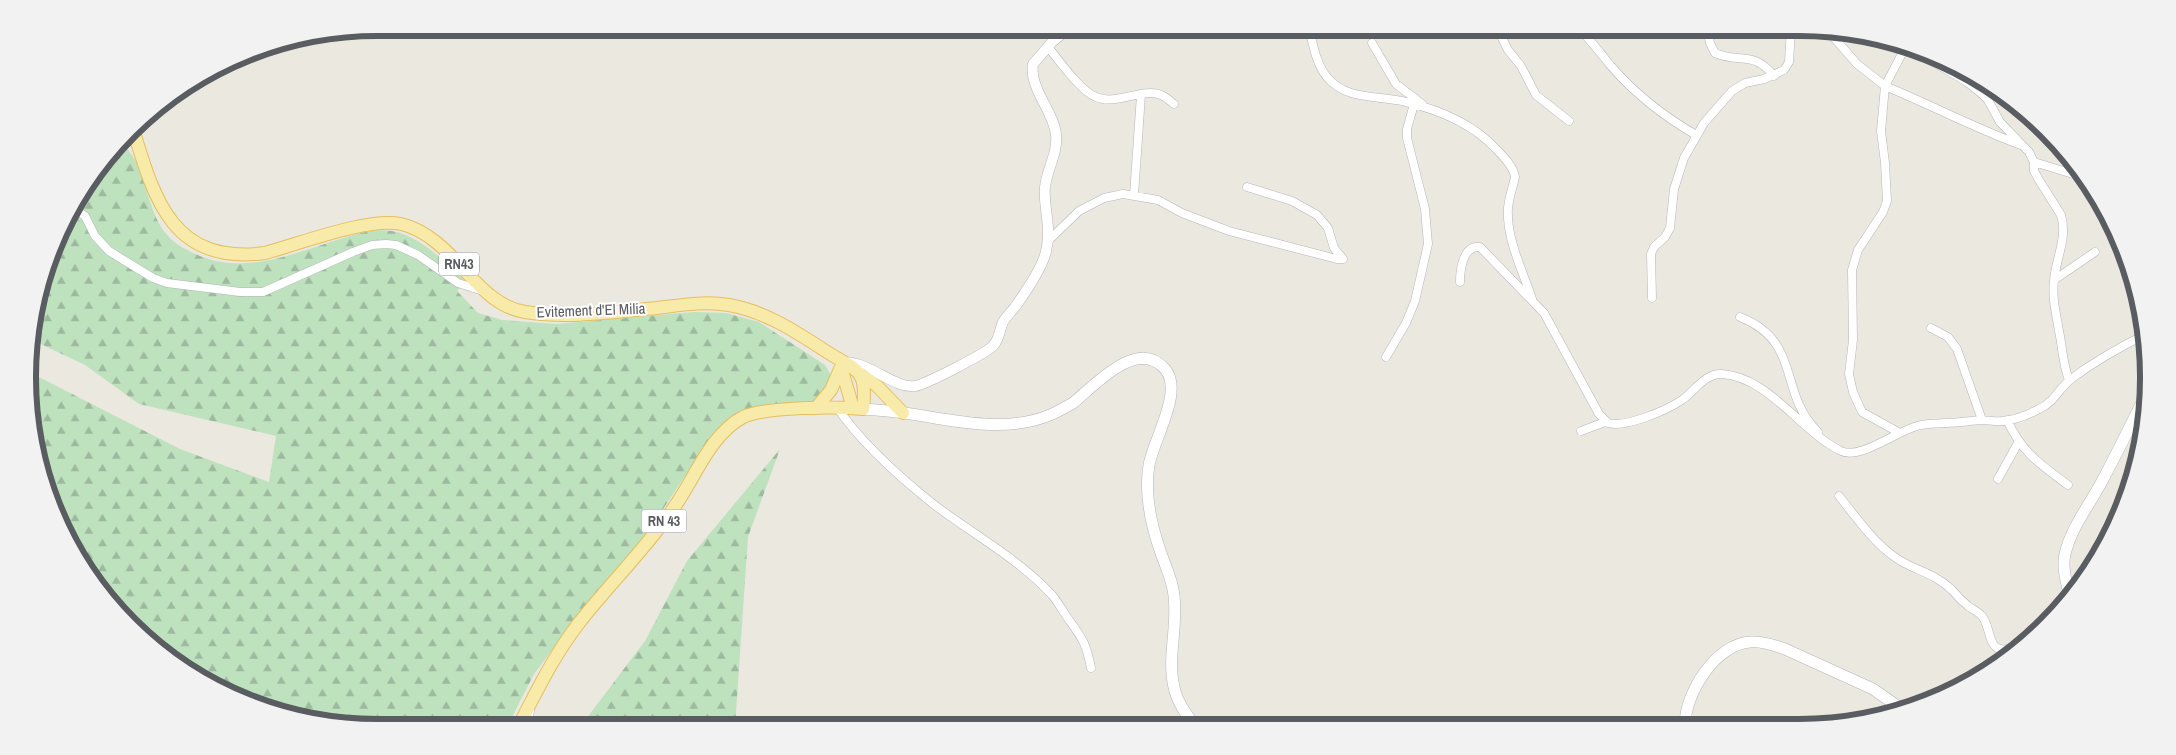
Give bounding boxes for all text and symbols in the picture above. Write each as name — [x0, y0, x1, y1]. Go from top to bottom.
road number: RN43 — [439, 252, 479, 276]
street label: Evitement d'El Milia — [536, 298, 646, 322]
road number: RN 43 — [642, 510, 686, 532]

